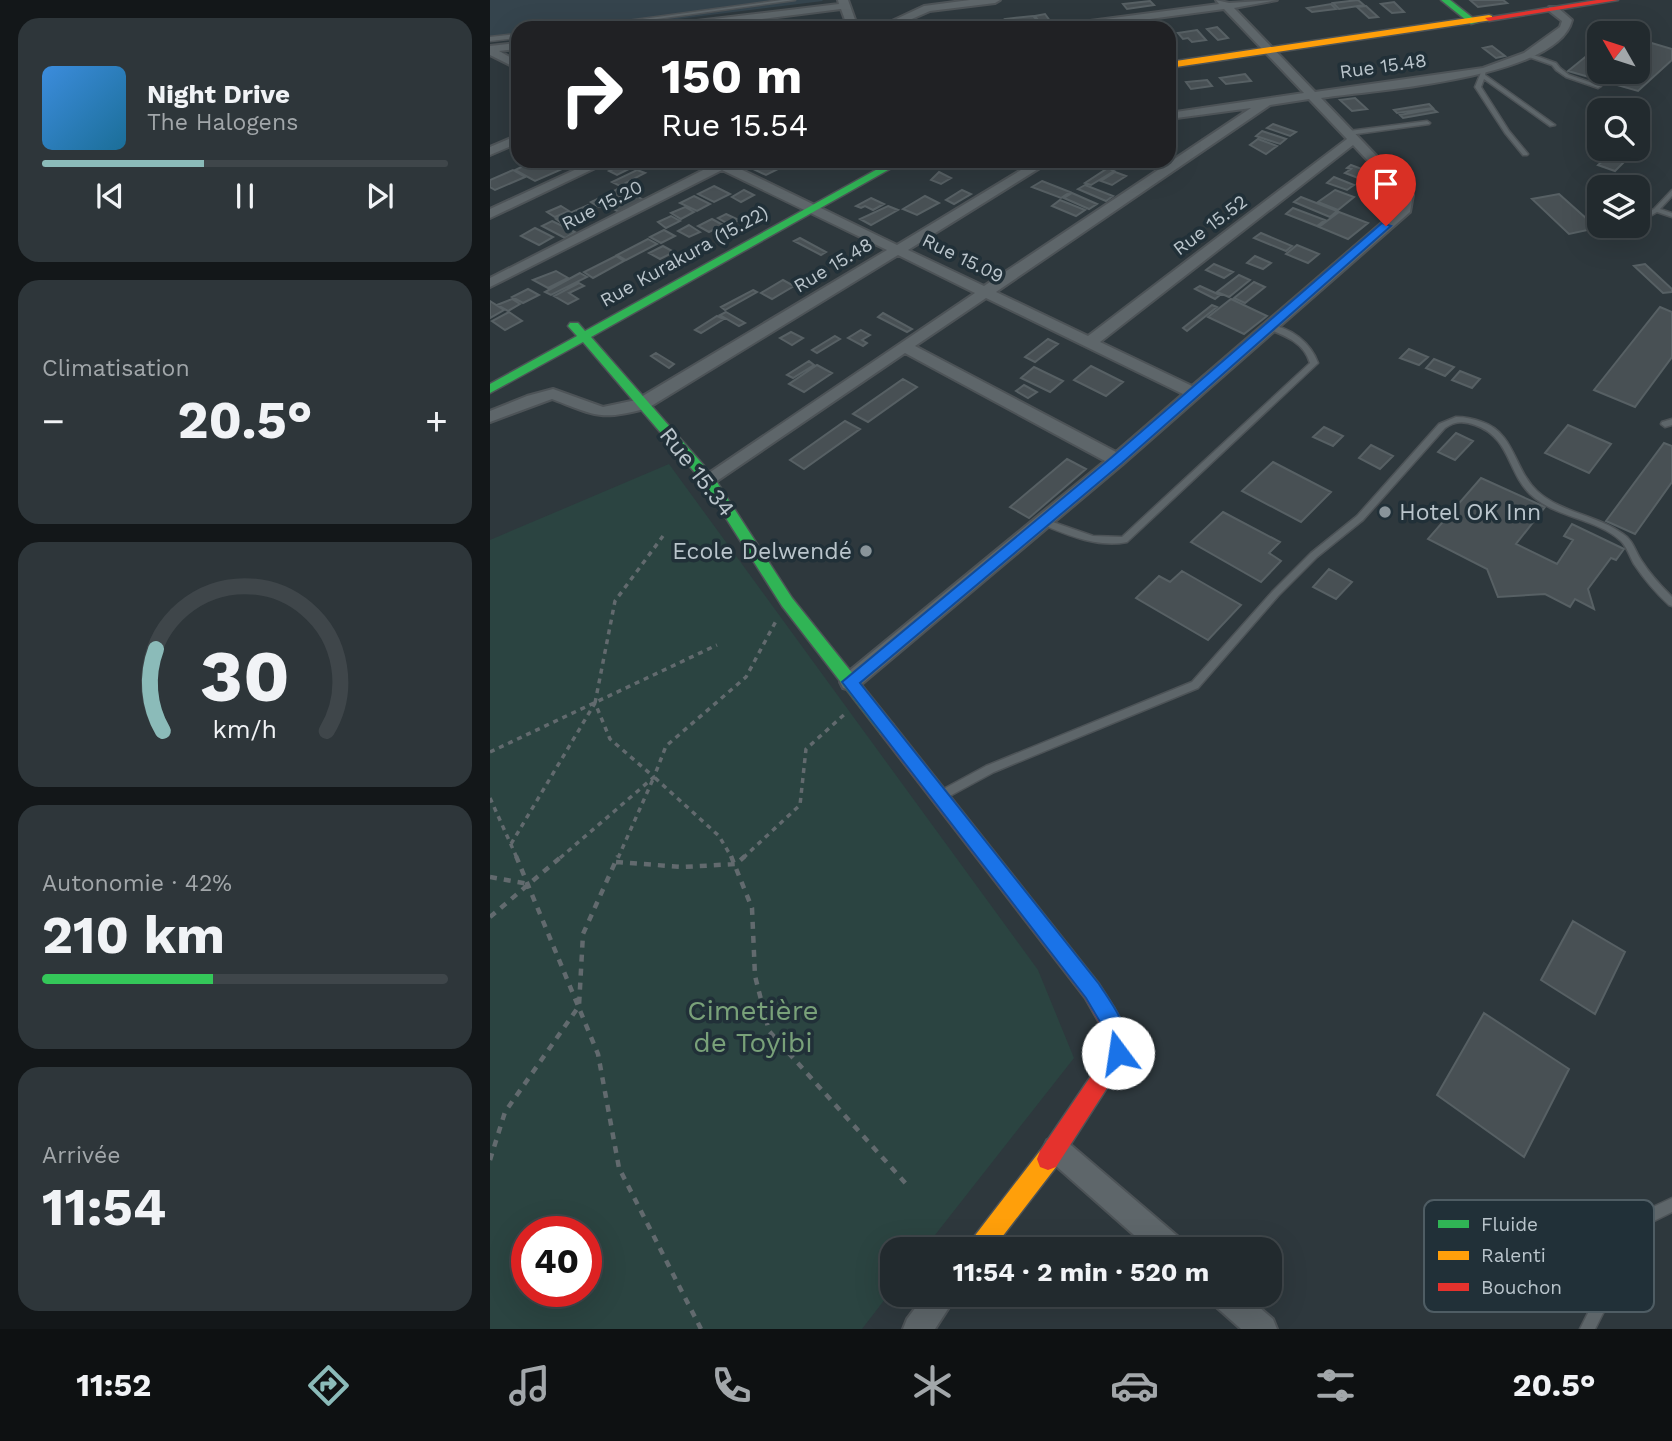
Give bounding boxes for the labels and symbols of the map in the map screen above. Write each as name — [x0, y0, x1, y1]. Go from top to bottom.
north arrow — [1587, 21, 1650, 84]
street label: Rue 15.48 — [1338, 48, 1428, 84]
pin — [1356, 154, 1416, 226]
street label: Rue 15.20 — [558, 175, 646, 235]
street label: Rue 15.52 — [1168, 190, 1252, 260]
street label: Rue Kurakura (15.22) — [596, 200, 772, 312]
street label: Rue 15.09 — [918, 228, 1008, 288]
street label: Rue 15.48 — [789, 233, 877, 297]
street label: Rue 15.34 — [654, 422, 740, 522]
place label: Hotel OK Inn — [1399, 499, 1541, 526]
marker: Hotel OK Inn — [1377, 504, 1393, 520]
place label: Ecole Delwendé — [672, 538, 852, 565]
marker: Ecole Delwendé — [858, 543, 874, 559]
park label: Cimetière de Toyibi — [687, 994, 819, 1059]
position arrow — [1081, 1016, 1155, 1090]
legend — [1424, 1200, 1654, 1312]
text: Fluide — [1481, 1213, 1538, 1236]
speed limit sign: 40 — [511, 1216, 602, 1307]
text: Ralenti — [1481, 1244, 1546, 1267]
text: Bouchon — [1481, 1276, 1562, 1299]

